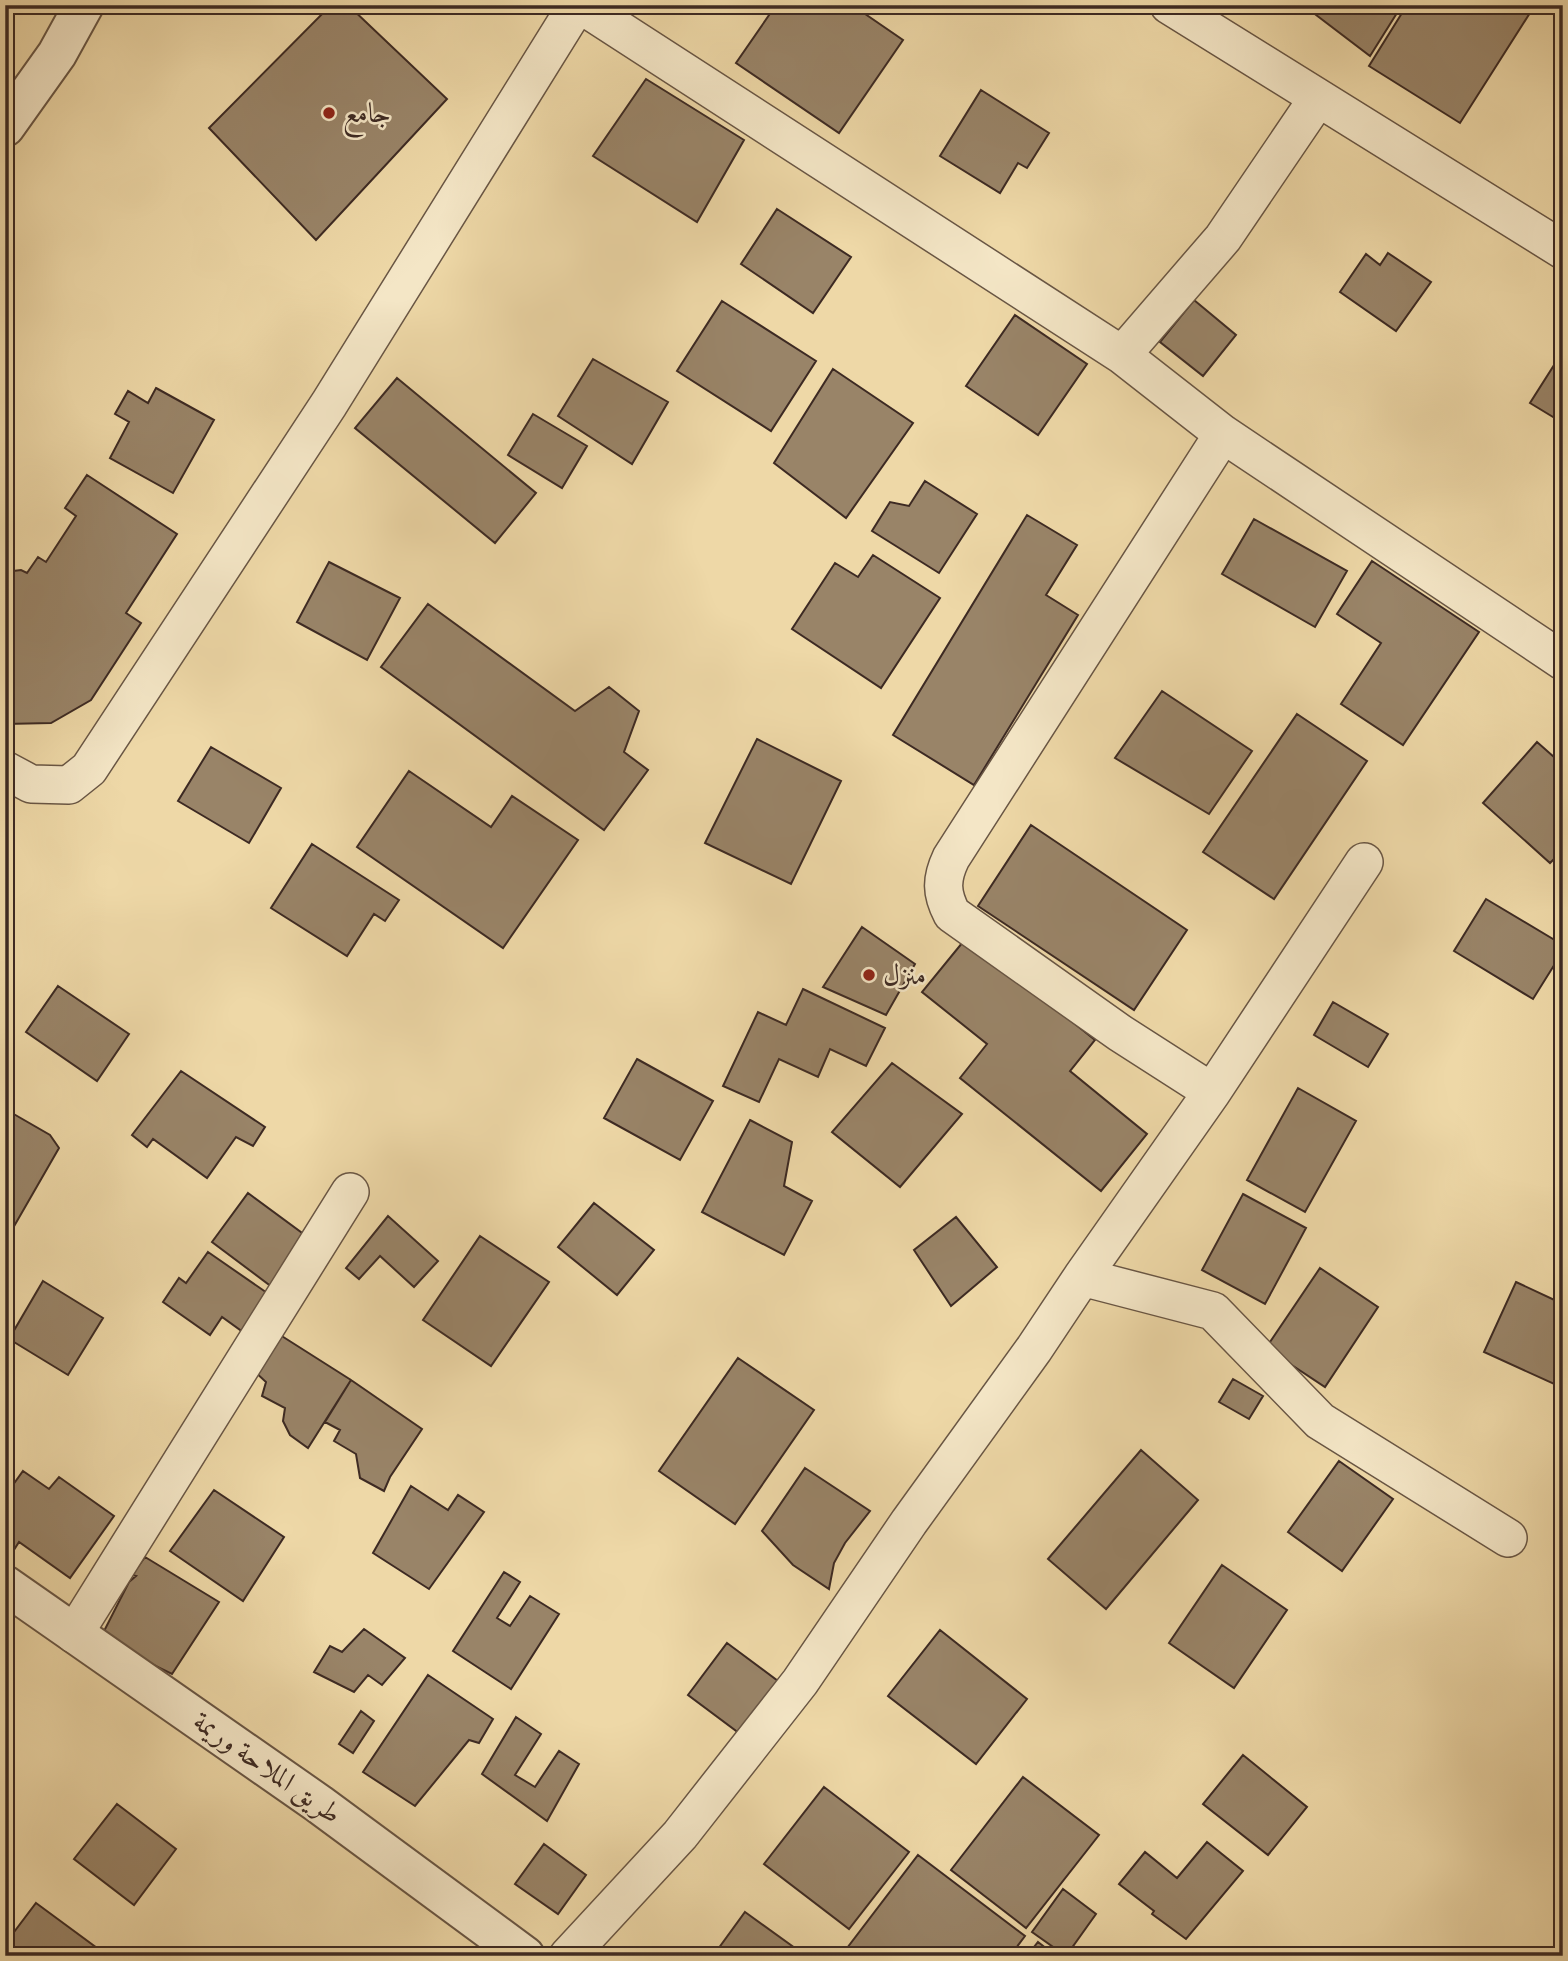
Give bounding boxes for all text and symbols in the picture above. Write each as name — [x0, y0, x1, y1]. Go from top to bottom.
place label: جامع — [343, 96, 391, 138]
marker: جامع — [321, 105, 337, 121]
place label: منزل — [883, 958, 926, 993]
marker: منزل — [861, 967, 877, 983]
street label: طريق الملاحة وريمة — [186, 1704, 348, 1832]

